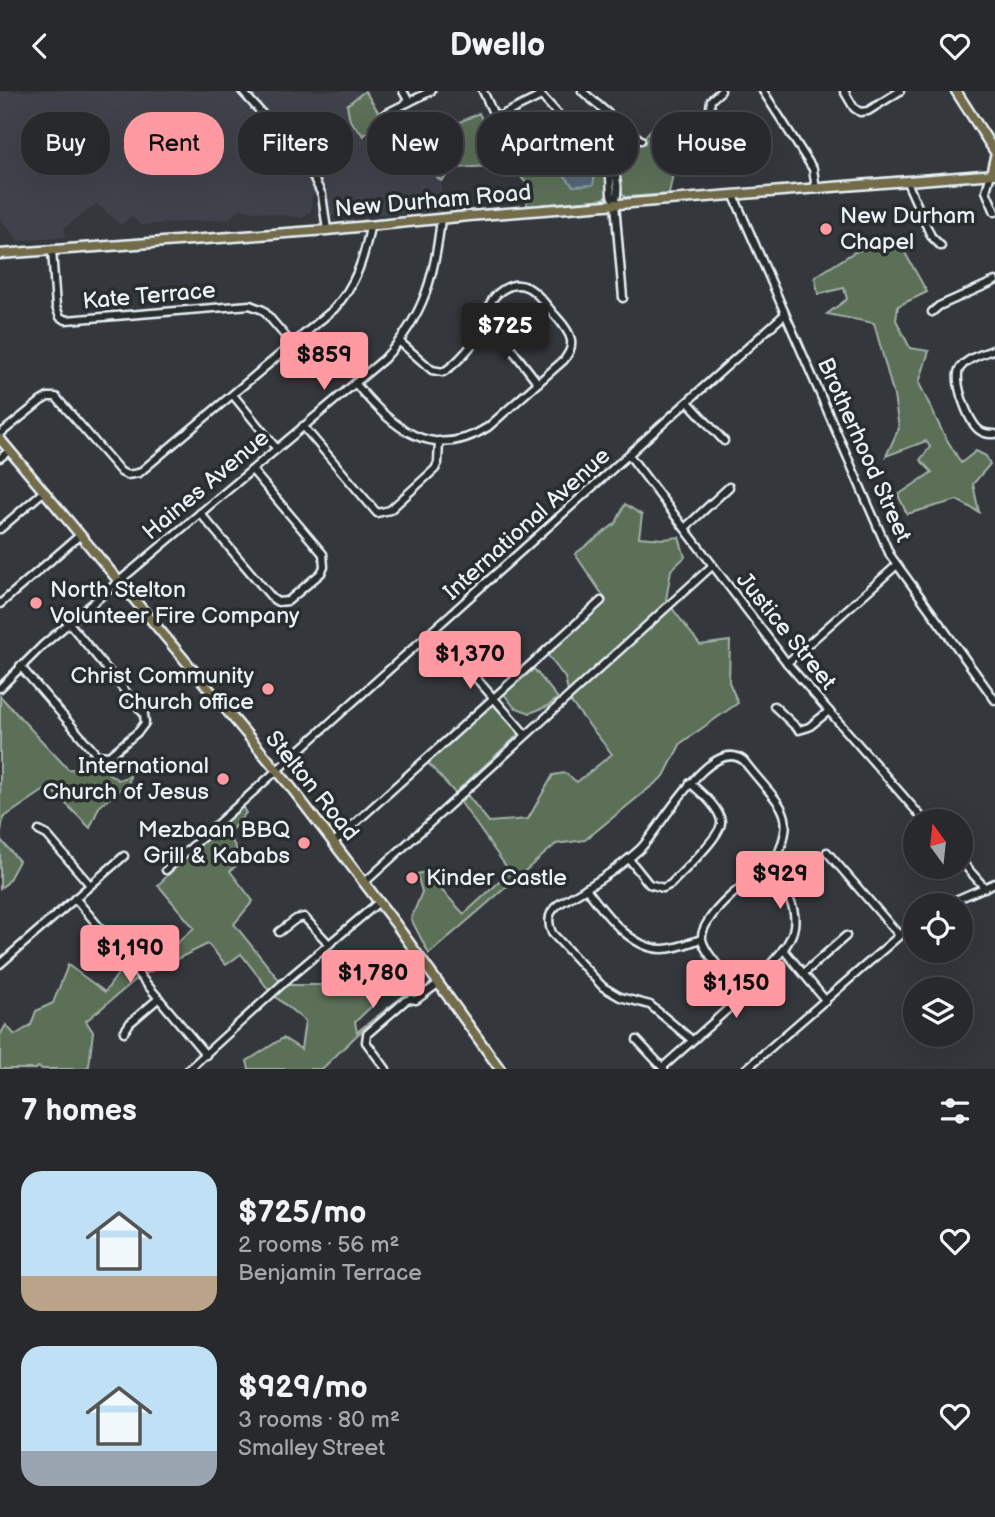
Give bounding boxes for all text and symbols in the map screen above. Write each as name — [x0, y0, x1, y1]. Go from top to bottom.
text: Dwello — [450, 26, 545, 65]
icon: back — [21, 27, 59, 65]
icon: heart — [936, 27, 974, 65]
chip: Buy — [21, 112, 110, 175]
chip: Rent — [124, 112, 224, 175]
chip: Filters — [238, 112, 353, 175]
chip: New — [367, 112, 463, 175]
chip: Apartment — [477, 112, 638, 175]
chip: House — [652, 112, 771, 175]
street label: New Durham Road — [334, 178, 532, 224]
place label: New Durham Chapel — [840, 202, 975, 256]
marker: New Durham Chapel — [818, 221, 834, 237]
street label: Kate Terrace — [81, 276, 217, 316]
pin: $725 — [464, 303, 546, 363]
text: $725 — [478, 312, 532, 340]
pin: $859 — [283, 333, 365, 392]
text: $859 — [296, 341, 352, 369]
street label: Brotherhood Street — [811, 353, 917, 547]
street label: Haines Avenue — [137, 424, 275, 546]
street label: International Avenue — [438, 442, 616, 606]
street label: Justice Street — [730, 566, 842, 696]
place label: North Stelton Volunteer Fire Company — [50, 576, 300, 630]
marker: North Stelton Volunteer Fire Company — [28, 595, 44, 611]
pin: $1,370 — [413, 631, 527, 691]
text: $1,370 — [435, 640, 505, 668]
place label: Christ Community Church office — [71, 662, 255, 716]
marker: Christ Community Church office — [260, 681, 276, 697]
street label: Stelton Road — [259, 725, 365, 847]
place label: International Church of Jesus — [42, 752, 209, 806]
marker: International Church of Jesus — [215, 771, 231, 787]
north arrow — [903, 809, 973, 879]
map controls — [903, 809, 973, 1047]
place label: Mezbaan BBQ Grill & Kababs — [138, 816, 290, 870]
marker: Mezbaan BBQ Grill & Kababs — [296, 835, 312, 851]
pin: $929 — [739, 851, 821, 911]
text: $929 — [752, 860, 808, 888]
place label: Kinder Castle — [426, 864, 567, 892]
marker: Kinder Castle — [404, 870, 420, 886]
button: locate — [903, 893, 973, 963]
pin: $1,190 — [73, 925, 187, 985]
text: $1,190 — [96, 934, 164, 962]
pin: $1,780 — [316, 951, 430, 1010]
text: $1,780 — [338, 959, 408, 987]
pin: $1,150 — [679, 961, 793, 1020]
text: $1,150 — [702, 969, 770, 997]
button: layers — [903, 977, 973, 1047]
icon: filters — [936, 1092, 974, 1130]
text: 7 homes — [21, 1093, 137, 1129]
text: $725/mo — [238, 1195, 366, 1231]
icon: home — [77, 1199, 161, 1283]
icon: heart — [936, 1222, 974, 1260]
text: 2 rooms · 56 m² — [238, 1231, 400, 1259]
text: Benjamin Terrace — [238, 1259, 422, 1287]
text: $929/mo — [238, 1370, 368, 1406]
icon: home — [77, 1374, 161, 1458]
icon: heart — [936, 1397, 974, 1435]
text: 3 rooms · 80 m² — [238, 1406, 400, 1434]
text: Smalley Street — [238, 1434, 385, 1462]

